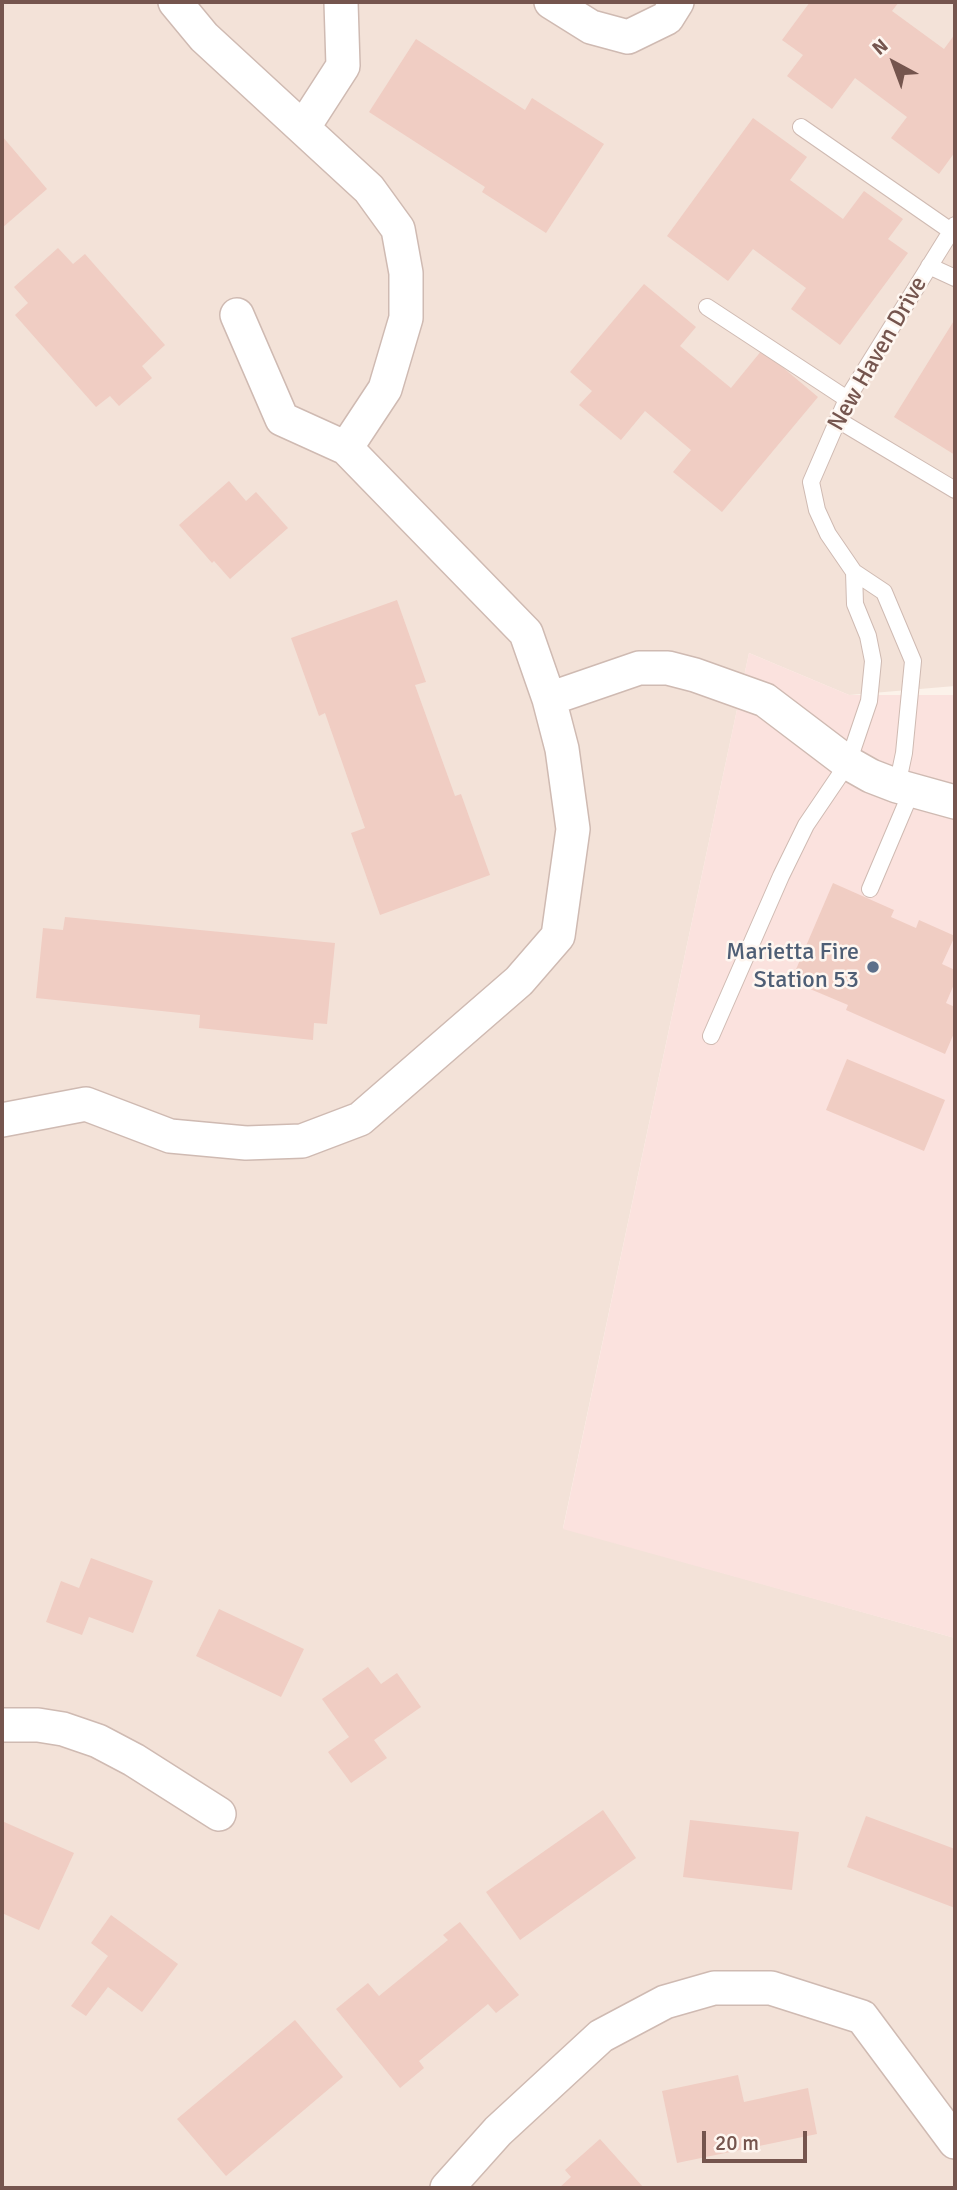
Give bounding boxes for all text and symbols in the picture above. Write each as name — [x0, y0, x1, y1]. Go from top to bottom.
north arrow — [859, 28, 929, 98]
text: N — [867, 34, 893, 61]
street label: New Haven Drive — [822, 272, 934, 436]
place label: Marietta Fire Station 53 — [726, 939, 859, 995]
marker: Marietta Fire Station 53 — [865, 959, 881, 975]
scale bar — [705, 2116, 810, 2160]
text: 20 m — [715, 2130, 759, 2156]

